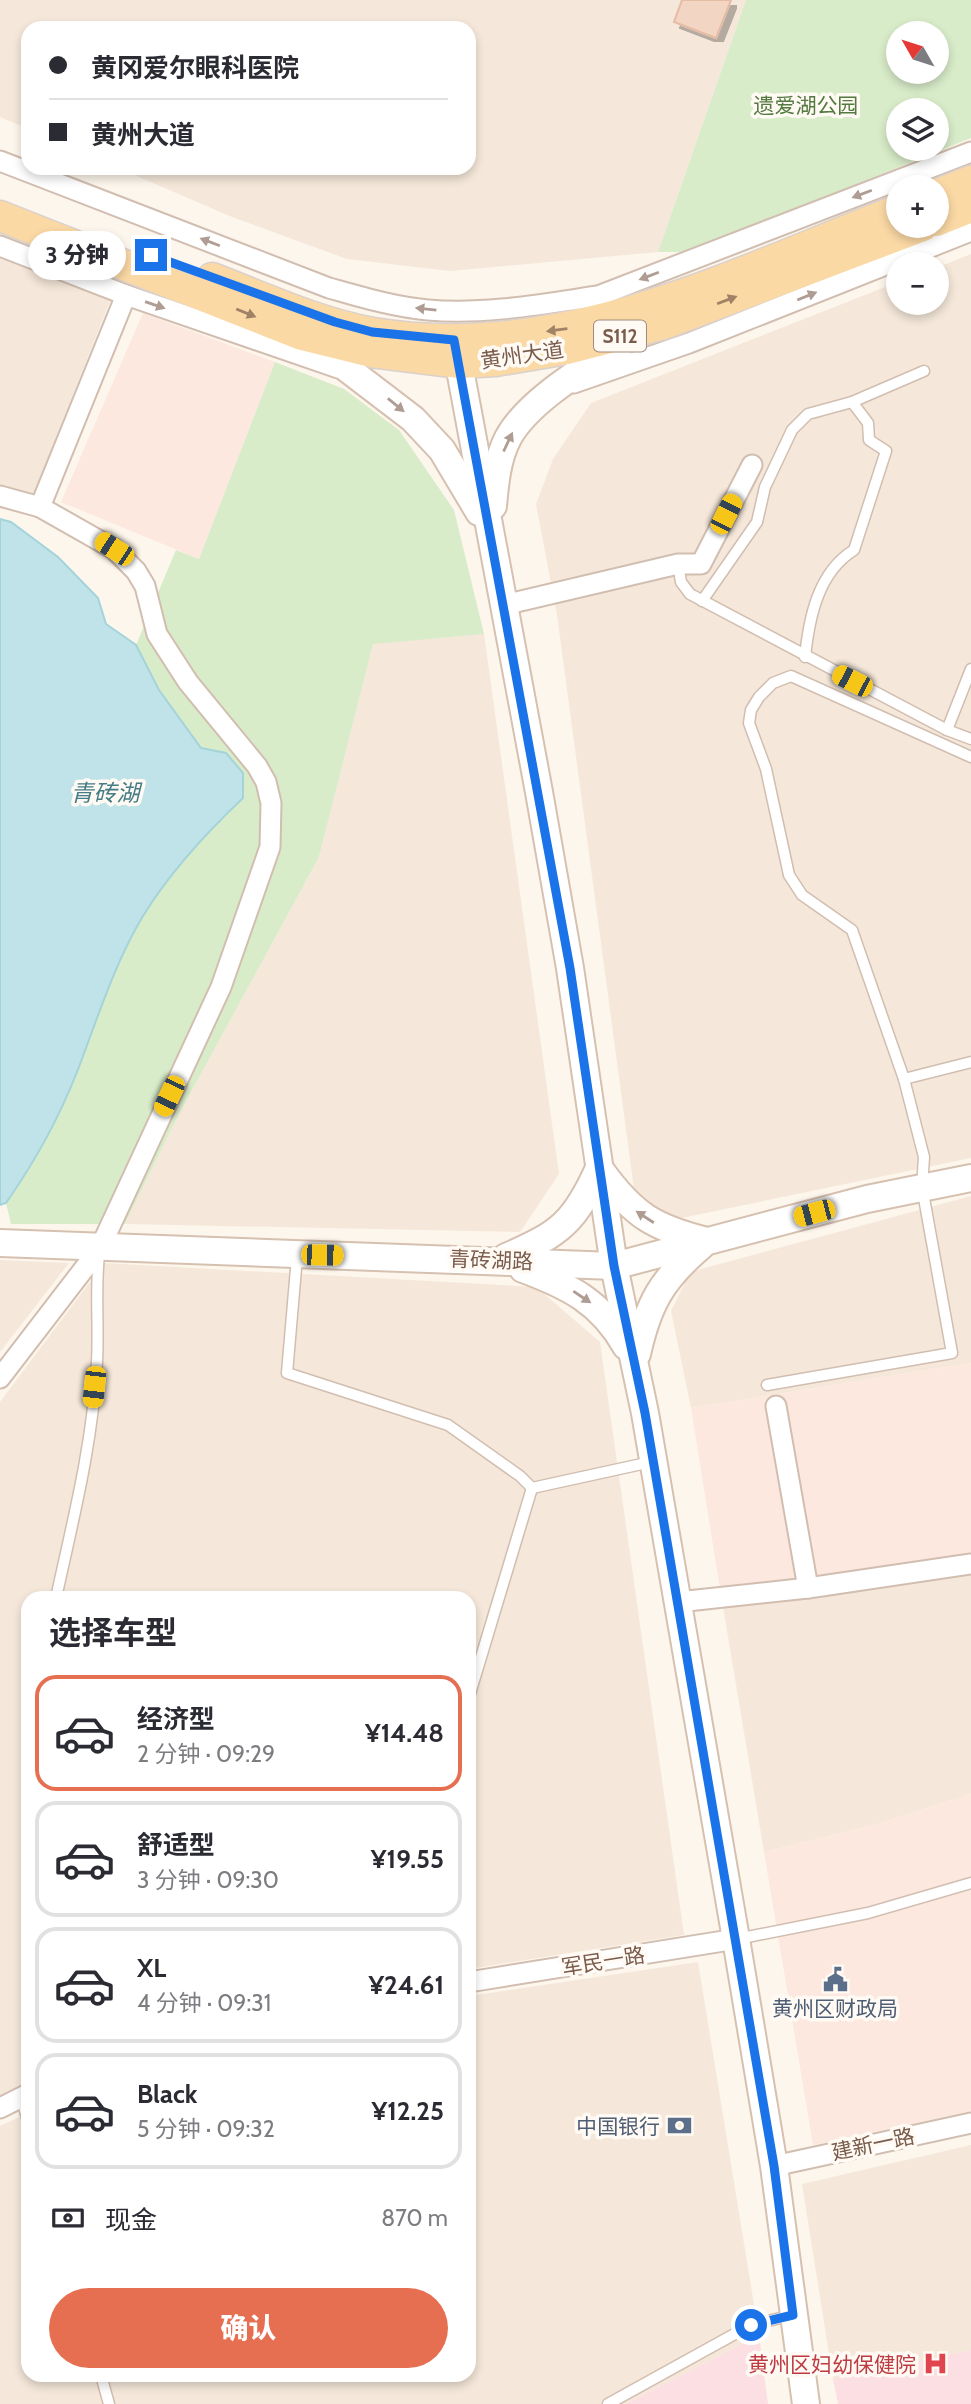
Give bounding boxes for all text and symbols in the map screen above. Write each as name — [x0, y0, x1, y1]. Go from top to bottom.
north arrow — [886, 21, 948, 84]
map controls — [886, 21, 949, 315]
text: 黄冈爱尔眼科医院 — [91, 52, 299, 84]
park label: 遗爱湖公园 — [754, 93, 859, 118]
button: layers — [886, 98, 949, 161]
text: 黄州大道 — [91, 119, 195, 151]
button: + — [886, 175, 949, 238]
one-way arrow — [851, 189, 872, 200]
callout: 3 分钟 — [29, 230, 127, 280]
one-way arrow — [199, 236, 220, 247]
route end — [135, 239, 167, 271]
text: 3 分钟 — [45, 241, 109, 269]
button: − — [886, 252, 949, 315]
one-way arrow — [639, 271, 660, 282]
one-way arrow — [797, 290, 818, 301]
one-way arrow — [716, 295, 737, 306]
one-way arrow — [145, 300, 166, 311]
one-way arrow — [415, 304, 437, 315]
one-way arrow — [235, 308, 256, 319]
road number: S112 — [594, 320, 646, 352]
one-way arrow — [546, 324, 568, 335]
street label: 黄州大道 — [479, 337, 565, 373]
one-way arrow — [388, 397, 405, 412]
one-way arrow — [502, 432, 514, 452]
car — [708, 491, 745, 537]
car — [91, 529, 138, 569]
car — [829, 662, 876, 700]
water label: 青砖湖 — [71, 779, 143, 807]
car — [151, 1073, 188, 1119]
car — [791, 1197, 838, 1229]
one-way arrow — [635, 1211, 654, 1224]
car — [301, 1244, 344, 1266]
street label: 青砖湖路 — [449, 1246, 533, 1274]
one-way arrow — [573, 1290, 592, 1303]
car — [82, 1365, 107, 1409]
text: 选择车型 — [49, 1613, 177, 1652]
icon: car — [53, 1702, 116, 1765]
text: 经济型 — [137, 1703, 215, 1735]
text: ¥14.48 — [365, 1717, 444, 1749]
text: 2 分钟 · 09:29 — [137, 1740, 275, 1768]
icon: car — [53, 1828, 116, 1891]
text: 舒适型 — [137, 1829, 215, 1861]
text: ¥19.55 — [371, 1843, 444, 1875]
text: 3 分钟 · 09:30 — [137, 1866, 279, 1894]
street label: 军民一路 — [560, 1942, 646, 1980]
text: XL — [137, 1952, 166, 1984]
icon: car — [53, 1954, 116, 2017]
public building icon: 黄州区财政局 — [821, 1965, 849, 1993]
text: ¥24.61 — [368, 1969, 444, 2001]
text: 4 分钟 · 09:31 — [137, 1989, 271, 2017]
place label: 黄州区财政局 — [772, 1996, 898, 2021]
text: Black — [137, 2078, 197, 2110]
icon: car — [53, 2080, 116, 2143]
text: ¥12.25 — [371, 2095, 444, 2127]
bank icon: 中国银行 — [666, 2112, 694, 2140]
place label: 中国银行 — [576, 2114, 660, 2139]
text: 5 分钟 · 09:32 — [137, 2115, 275, 2143]
street label: 建新一路 — [829, 2123, 917, 2165]
icon: cash — [49, 2199, 87, 2237]
text: 现金 — [105, 2204, 157, 2236]
text: 870 m — [381, 2204, 448, 2232]
button: 确认 — [49, 2288, 448, 2368]
route start — [735, 2309, 767, 2341]
hospital icon: 黄州区妇幼保健院 — [922, 2350, 950, 2378]
place label: 黄州区妇幼保健院 — [748, 2352, 916, 2377]

